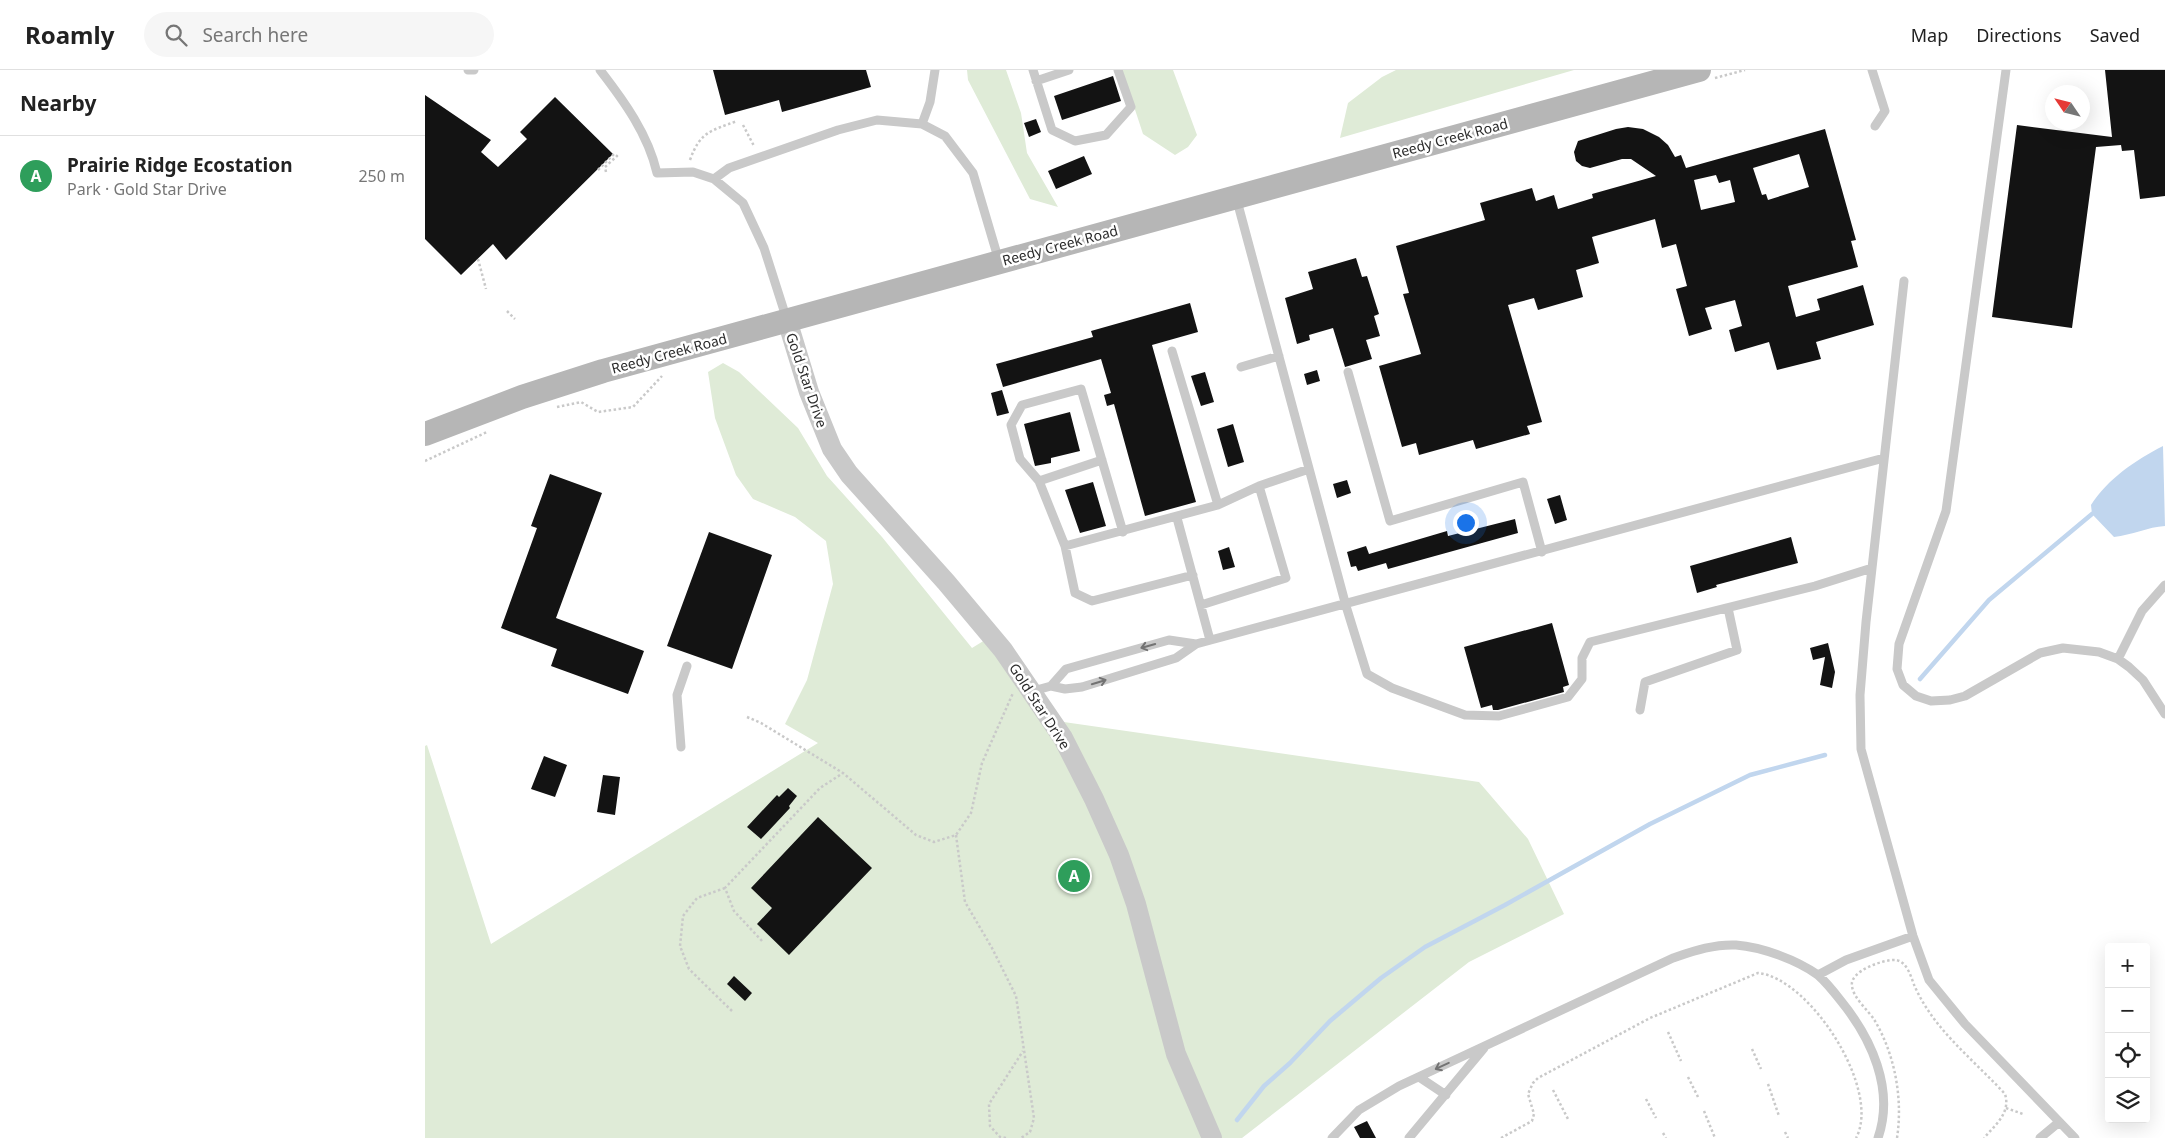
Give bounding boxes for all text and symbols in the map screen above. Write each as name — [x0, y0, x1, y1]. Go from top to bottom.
search box — [144, 12, 494, 57]
text: Roamly — [25, 18, 114, 51]
icon: search — [162, 21, 190, 49]
text: Search here — [202, 22, 308, 48]
text: Map — [1911, 23, 1948, 47]
text: Directions — [1976, 23, 2062, 47]
text: Saved — [2090, 23, 2140, 47]
north arrow — [2045, 85, 2090, 130]
text: Nearby — [20, 89, 96, 117]
street label: Reedy Creek Road — [1390, 113, 1510, 163]
text: Prairie Ridge Ecostation — [67, 152, 293, 178]
text: A — [30, 165, 42, 187]
text: 250 m — [358, 165, 405, 187]
text: Park · Gold Star Drive — [67, 178, 227, 200]
street label: Reedy Creek Road — [1000, 220, 1120, 270]
street label: Reedy Creek Road — [609, 328, 729, 378]
street label: Gold Star Drive — [782, 330, 832, 430]
your location — [1453, 510, 1479, 536]
one-way arrow — [1140, 642, 1156, 651]
street label: Gold Star Drive — [1005, 659, 1075, 753]
one-way arrow — [1090, 676, 1106, 686]
pin: A — [1058, 857, 1090, 895]
map controls — [2105, 943, 2150, 1123]
button: + — [2105, 943, 2150, 988]
button: − — [2105, 988, 2150, 1033]
button: locate — [2105, 1033, 2150, 1078]
one-way arrow — [1435, 1062, 1450, 1071]
button: layers — [2105, 1078, 2150, 1123]

